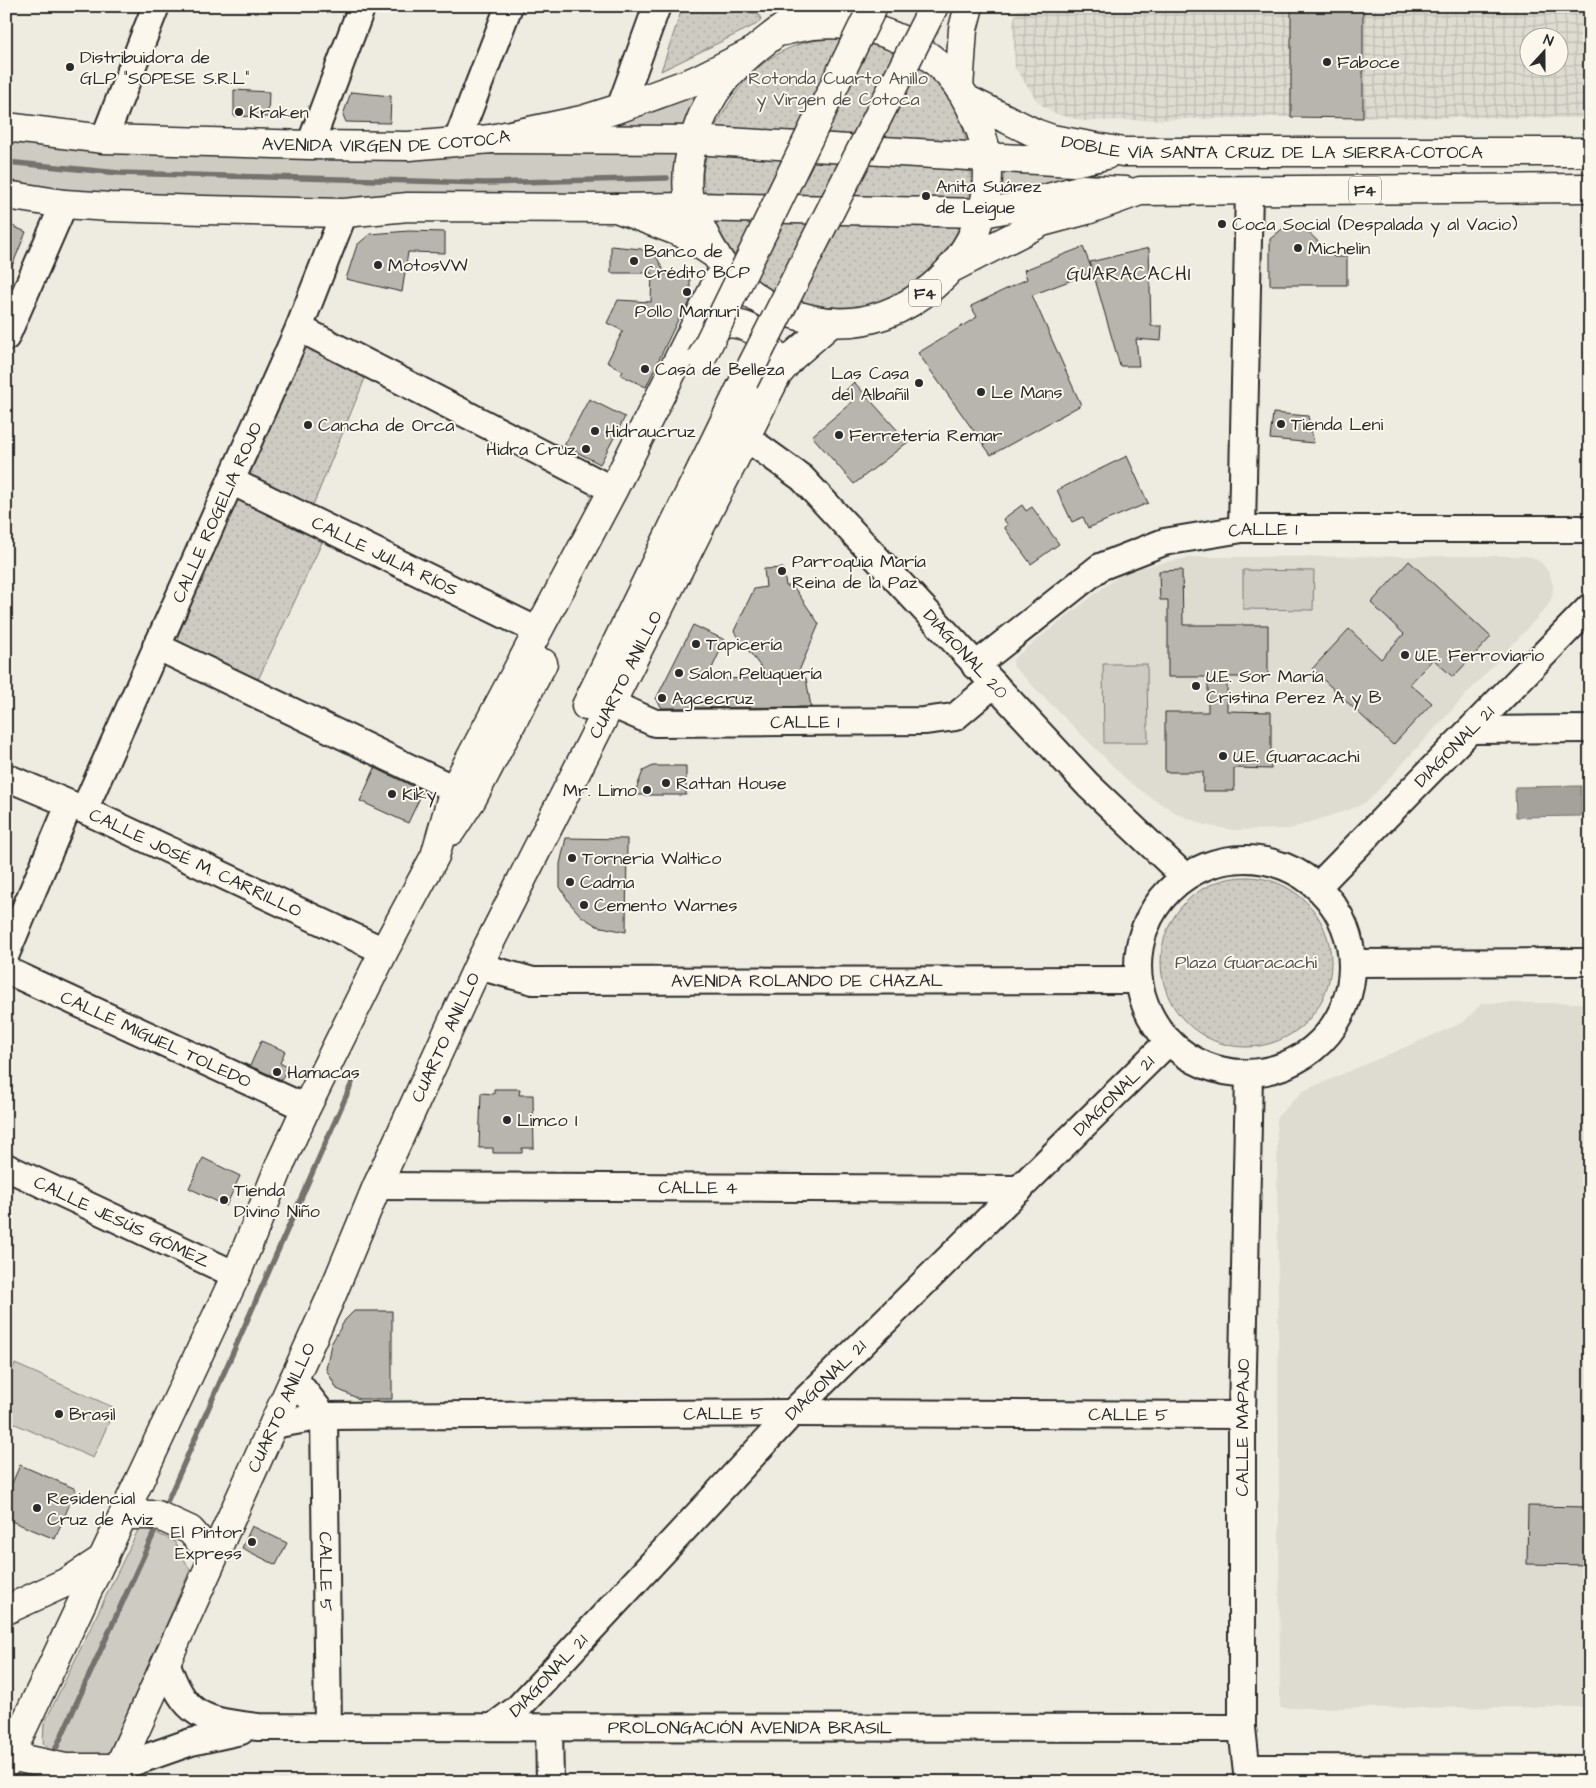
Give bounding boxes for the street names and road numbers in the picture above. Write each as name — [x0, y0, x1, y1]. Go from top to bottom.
street label: AVENIDA VIRGEN DE COTOCA — [262, 123, 513, 159]
street label: DOBLE VÍA SANTA CRUZ DE LA SIERRA-COTOCA — [1060, 129, 1483, 165]
road number: F4 — [1349, 176, 1381, 204]
road number: F4 — [909, 280, 941, 306]
street label: CALLE ROGELIA ROJO — [166, 418, 269, 607]
street label: CALLE JULIA RÍOS — [307, 510, 462, 603]
street label: CALLE 1 — [1226, 517, 1297, 544]
street label: DIAGONAL 20 — [917, 604, 1014, 705]
street label: CUARTO ANILLO — [583, 607, 669, 743]
street label: DIAGONAL 21 — [1409, 700, 1500, 793]
street label: CALLE 1 — [770, 710, 840, 735]
street label: CALLE JOSÉ M. CARRILLO — [85, 802, 306, 924]
street label: CUARTO ANILLO — [405, 968, 486, 1106]
street label: AVENIDA ROLANDO DE CHAZAL — [671, 968, 944, 994]
street label: CALLE MIGUEL TOLEDO — [56, 985, 255, 1094]
street label: DIAGONAL 21 — [1068, 1050, 1160, 1142]
street label: CALLE JESÚS GÓMEZ — [29, 1170, 214, 1274]
street label: CALLE 4 — [658, 1175, 738, 1201]
street label: DIAGONAL 21 — [779, 1334, 872, 1426]
street label: CUARTO ANILLO — [241, 1339, 322, 1477]
street label: CALLE MAPAJO — [1230, 1358, 1256, 1496]
street label: CALLE 5 — [683, 1401, 763, 1427]
street label: CALLE 5 — [1088, 1402, 1168, 1428]
street label: CALLE 5 — [312, 1531, 339, 1612]
street label: DIAGONAL 21 — [504, 1628, 594, 1723]
street label: PROLONGACIÓN AVENIDA BRASIL — [608, 1715, 892, 1741]

